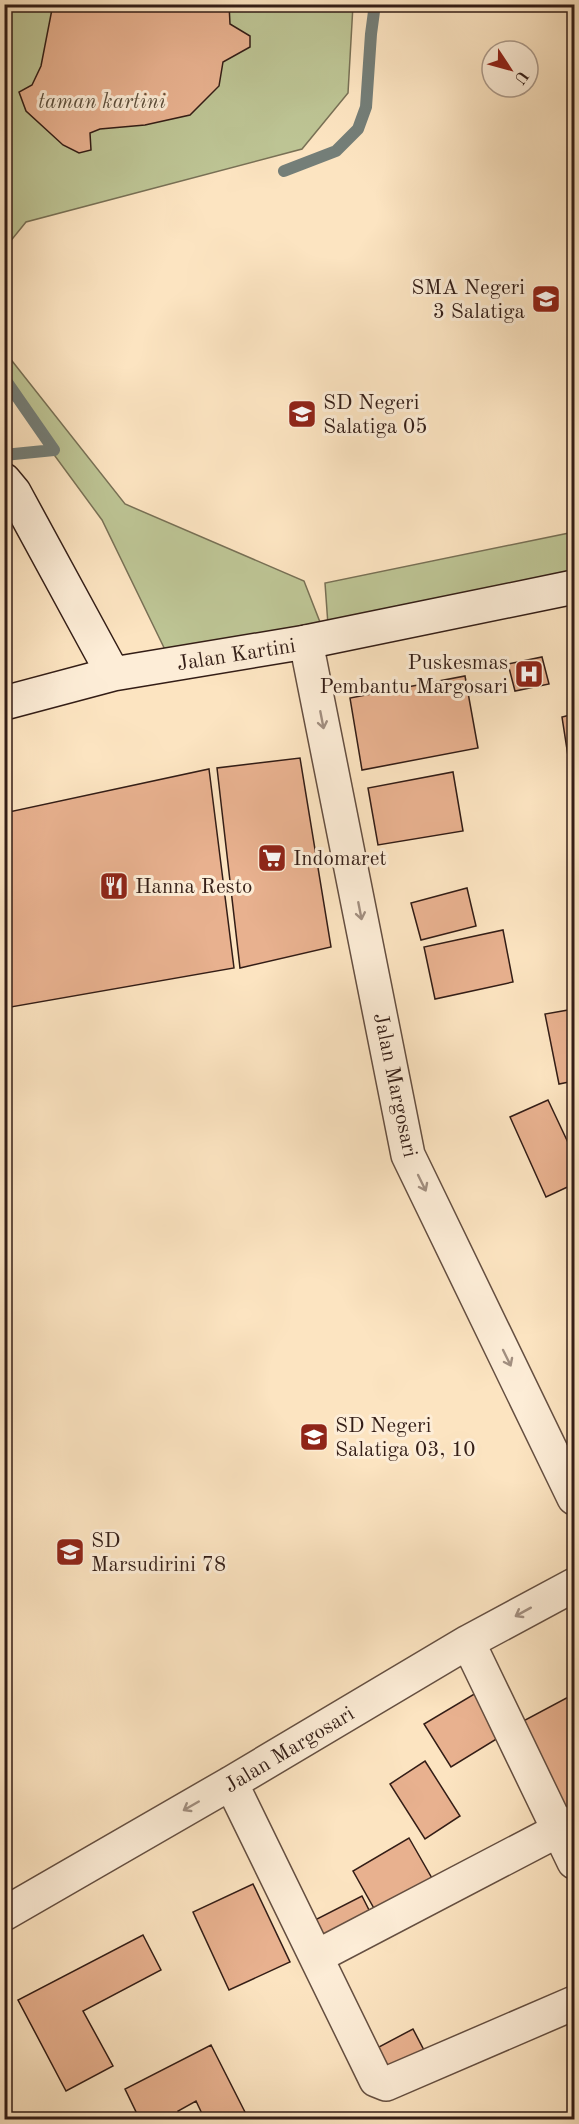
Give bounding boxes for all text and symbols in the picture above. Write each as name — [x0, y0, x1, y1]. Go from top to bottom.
north arrow — [480, 39, 540, 99]
text: U — [510, 67, 531, 87]
park label: taman kartini — [38, 92, 166, 113]
place label: SMA Negeri 3 Salatiga — [411, 278, 525, 323]
school or university icon: SMA Negeri 3 Salatiga — [530, 283, 562, 315]
place label: SD Negeri Salatiga 05 — [323, 393, 427, 438]
school or university icon: SD Negeri Salatiga 05 — [286, 398, 318, 430]
street label: Jalan Kartini — [175, 636, 297, 675]
place label: Puskesmas Pembantu Margosari — [319, 653, 508, 698]
hospital icon: Puskesmas Pembantu Margosari — [513, 658, 545, 690]
one-way arrow — [317, 710, 328, 730]
supermarket icon: Indomaret — [256, 842, 288, 874]
place label: Indomaret — [293, 849, 387, 870]
restaurant icon: Hanna Resto — [98, 870, 130, 902]
place label: Hanna Resto — [135, 877, 252, 898]
one-way arrow — [355, 901, 366, 921]
street label: Jalan Margosari — [369, 1011, 420, 1159]
one-way arrow — [416, 1173, 428, 1191]
one-way arrow — [501, 1349, 513, 1367]
place label: SD Negeri Salatiga 03, 10 — [335, 1416, 476, 1461]
school or university icon: SD Negeri Salatiga 03, 10 — [298, 1421, 330, 1453]
place label: SD Marsudirini 78 — [91, 1531, 226, 1576]
school or university icon: SD Marsudirini 78 — [54, 1536, 86, 1568]
one-way arrow — [515, 1606, 532, 1618]
street label: Jalan Margosari — [221, 1703, 358, 1797]
one-way arrow — [183, 1801, 201, 1812]

